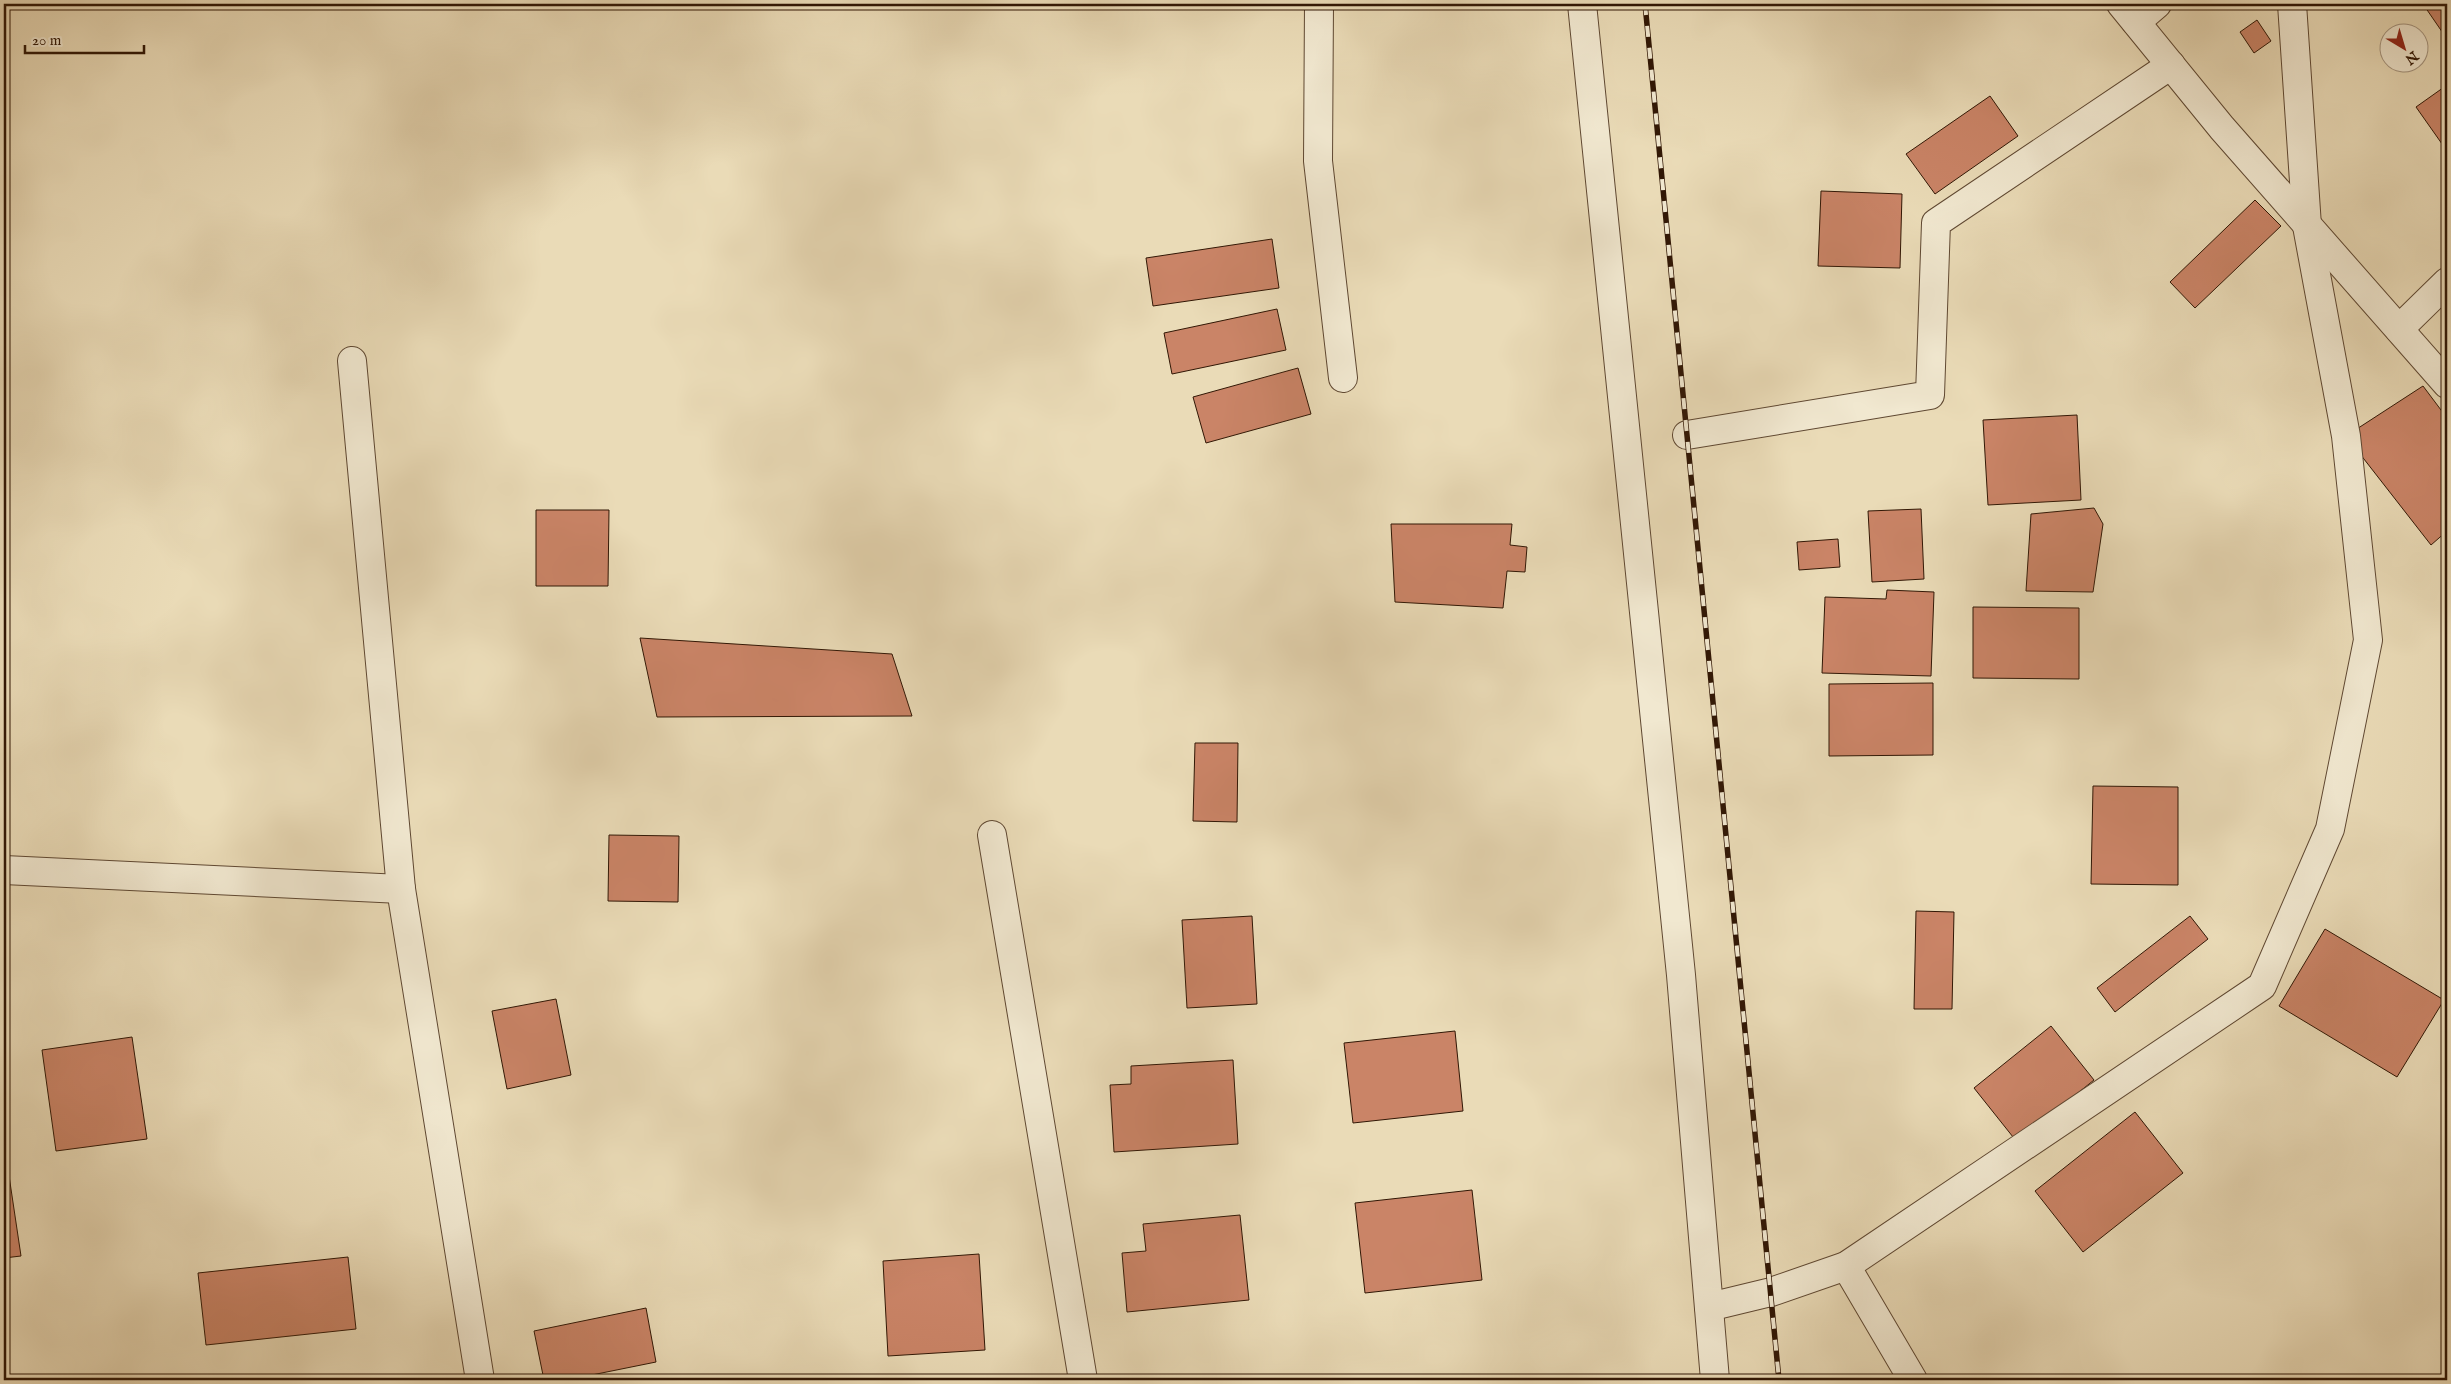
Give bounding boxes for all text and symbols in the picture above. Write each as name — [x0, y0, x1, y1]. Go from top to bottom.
scale bar — [25, 22, 144, 54]
north arrow — [2378, 22, 2428, 72]
text: 20 m — [32, 31, 62, 50]
text: N — [2401, 46, 2422, 68]

